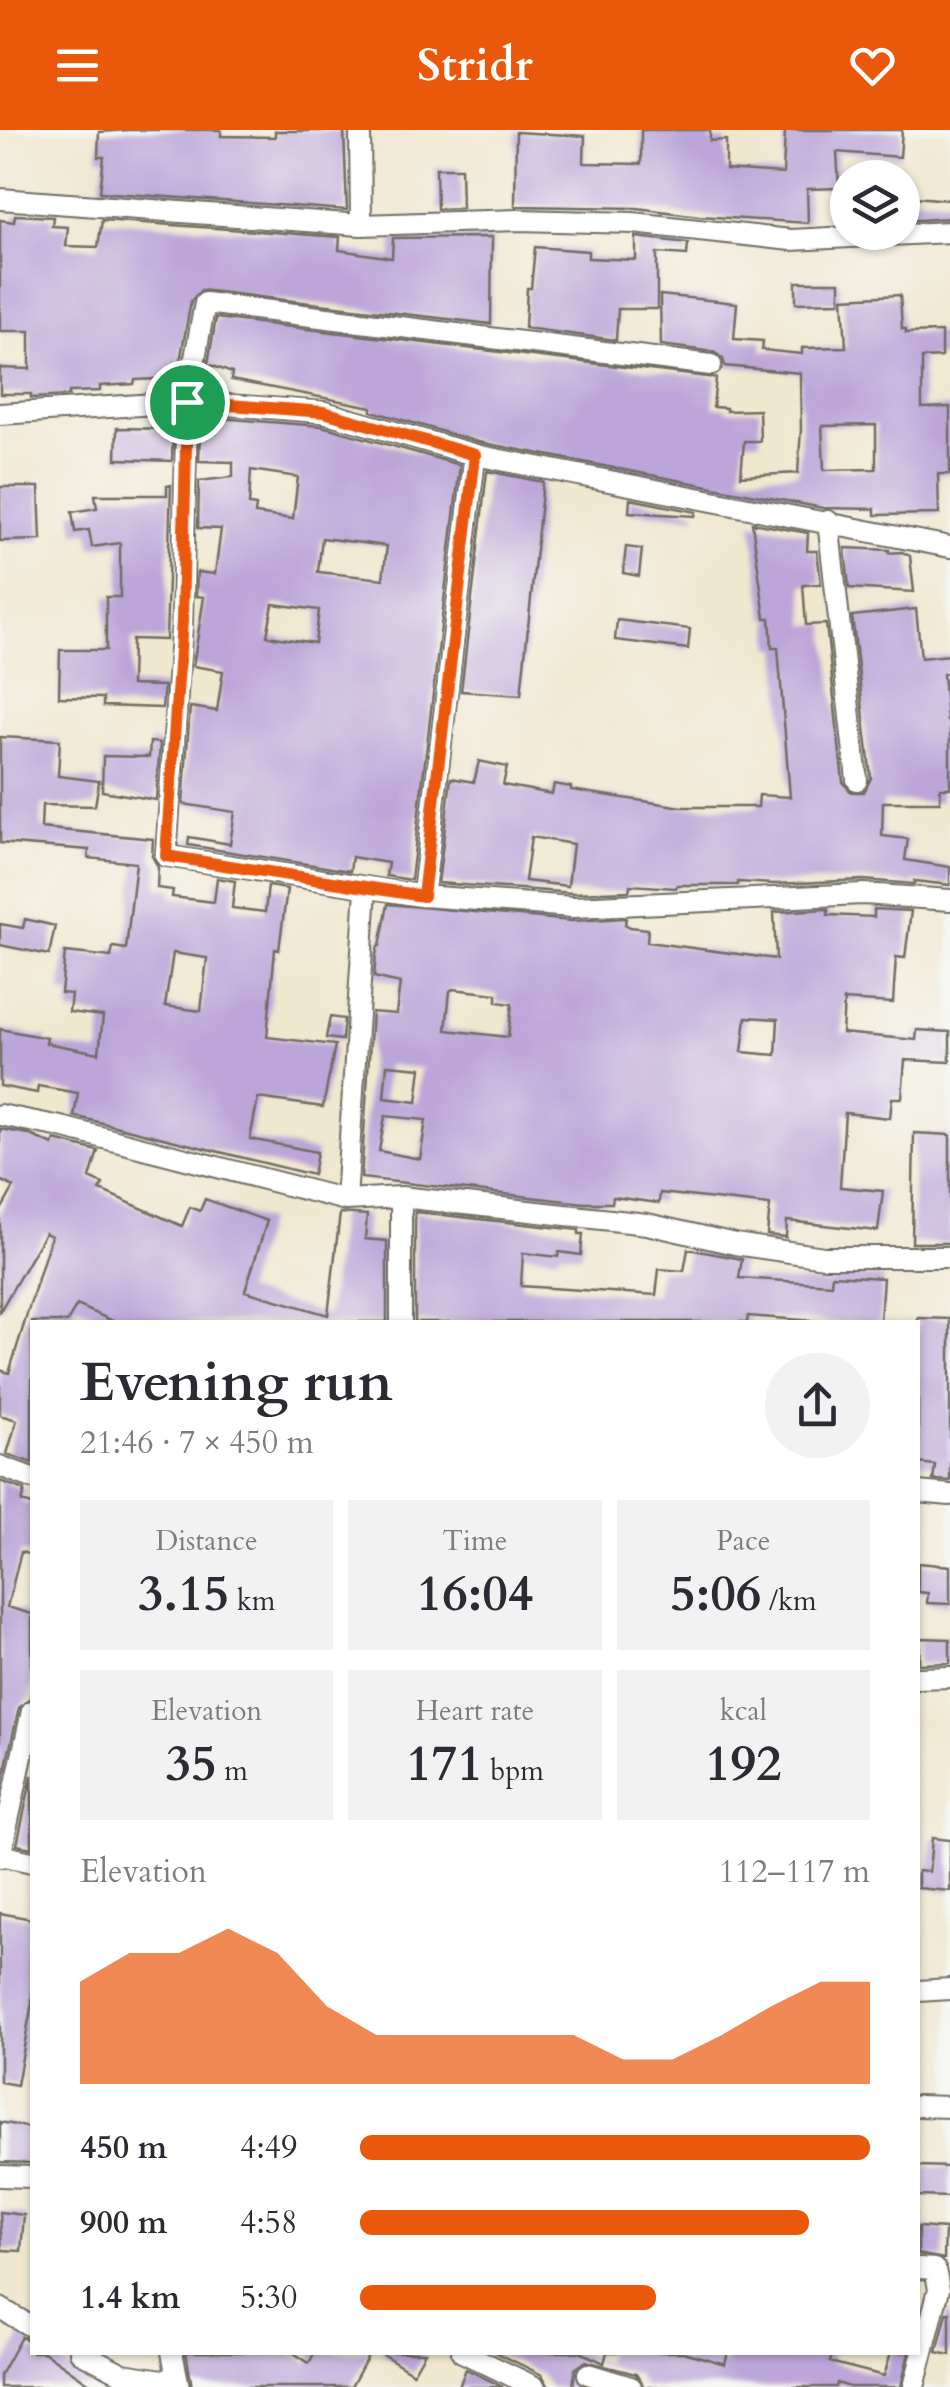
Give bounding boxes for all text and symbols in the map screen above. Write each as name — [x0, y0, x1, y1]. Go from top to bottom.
text: Stridr — [417, 35, 533, 96]
icon: menu — [50, 38, 105, 93]
icon: heart — [845, 38, 900, 93]
map controls — [830, 160, 920, 250]
button: layers — [830, 160, 920, 250]
pin — [145, 360, 230, 445]
icon: arrive — [160, 375, 215, 430]
text: Evening run — [80, 1346, 393, 1420]
button: share — [765, 1353, 870, 1458]
text: 21:46 · 7 × 450 m — [80, 1421, 314, 1465]
text: Distance — [155, 1522, 258, 1560]
text: Time — [443, 1522, 507, 1560]
text: Pace — [716, 1522, 770, 1560]
text: 3.15 — [138, 1560, 229, 1628]
text: 16:04 — [417, 1560, 533, 1628]
text: 5:06 — [670, 1560, 761, 1628]
text: km — [229, 1582, 275, 1620]
text: /km — [761, 1582, 817, 1620]
text: Elevation — [151, 1692, 262, 1730]
text: Heart rate — [416, 1692, 534, 1730]
text: kcal — [720, 1692, 767, 1730]
text: 35 — [165, 1730, 217, 1798]
text: 171 — [406, 1730, 483, 1798]
text: 192 — [705, 1730, 782, 1798]
text: m — [217, 1752, 248, 1790]
text: bpm — [483, 1752, 544, 1790]
text: Elevation — [80, 1850, 207, 1894]
text: 112–117 m — [718, 1850, 870, 1894]
text: 450 m — [80, 2126, 167, 2170]
text: 4:49 — [240, 2126, 297, 2170]
text: 900 m — [80, 2201, 167, 2245]
text: 4:58 — [240, 2201, 297, 2245]
text: 1.4 km — [80, 2276, 180, 2320]
text: 5:30 — [240, 2276, 297, 2320]

